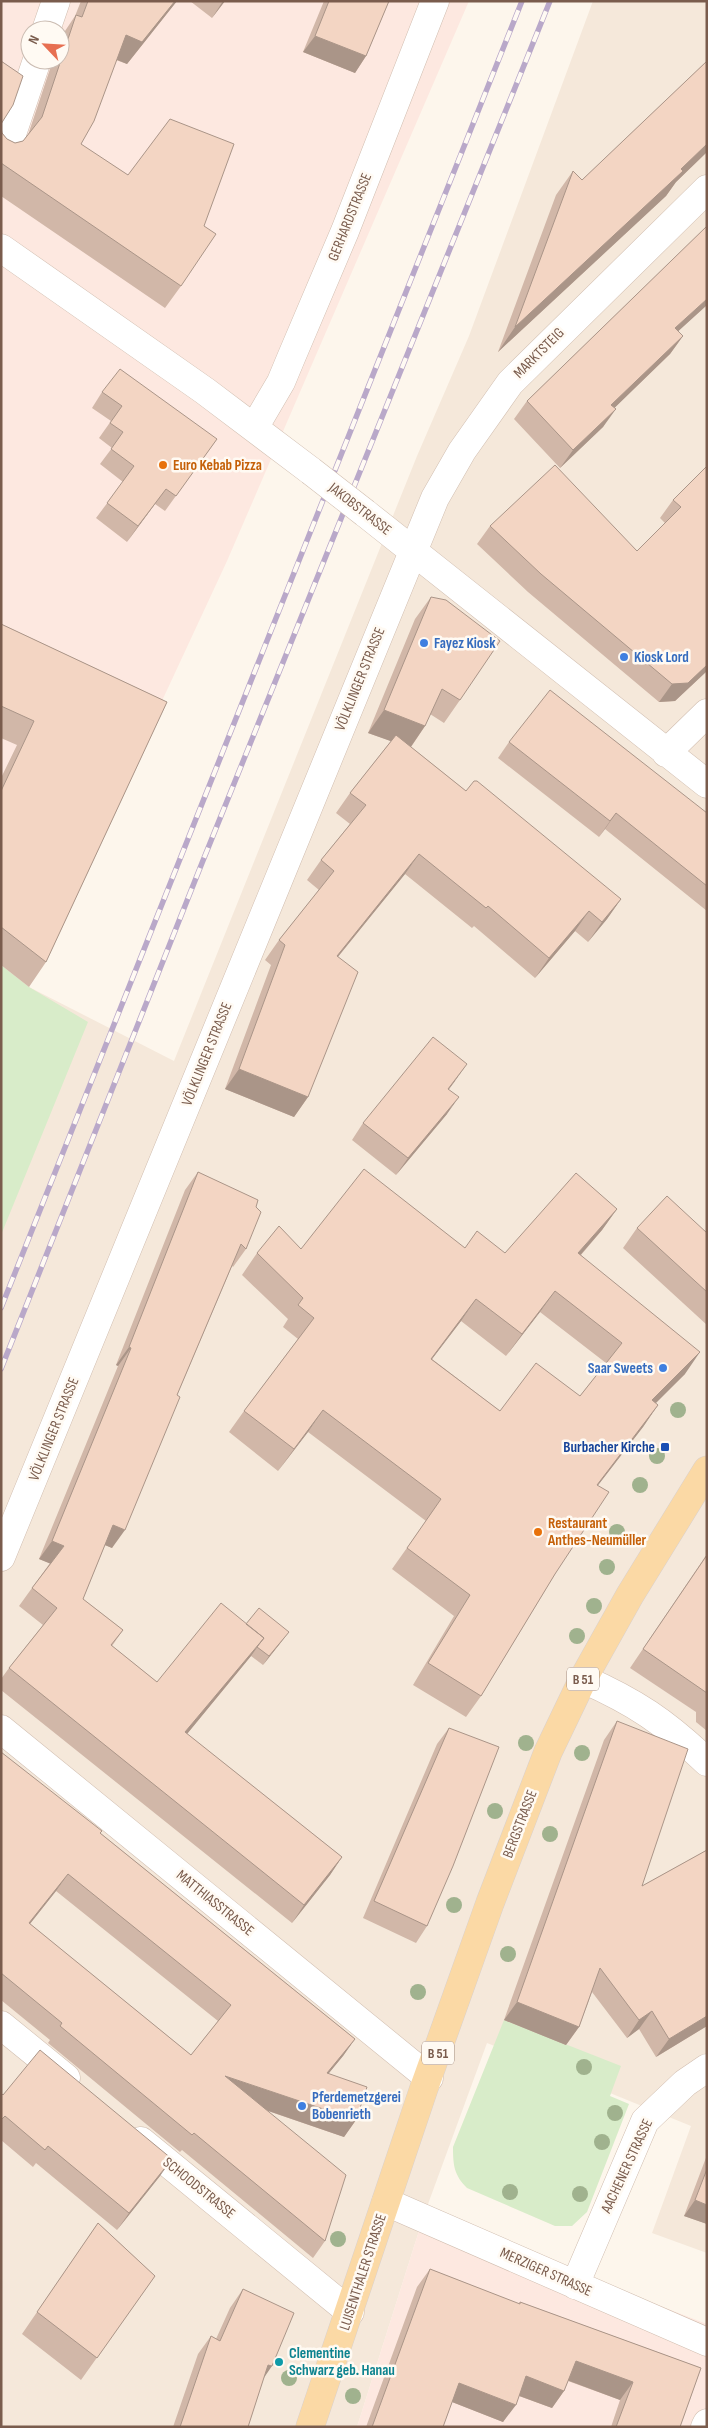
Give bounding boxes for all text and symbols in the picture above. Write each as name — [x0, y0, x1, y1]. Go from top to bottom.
north arrow — [20, 20, 70, 70]
text: N — [24, 33, 43, 47]
street label: GERHARDSTRASSE — [324, 170, 376, 264]
street label: MARKTSTEIG — [510, 324, 568, 382]
place label: Euro Kebab Pizza — [173, 456, 262, 475]
marker: Euro Kebab Pizza — [157, 459, 169, 471]
street label: JAKOBSTRASSE — [324, 478, 395, 539]
street label: VÖLKLINGER STRASSE — [331, 624, 389, 734]
place label: Fayez Kiosk — [434, 634, 496, 653]
marker: Fayez Kiosk — [418, 637, 430, 649]
place label: Kiosk Lord — [634, 648, 689, 667]
marker: Kiosk Lord — [618, 651, 630, 663]
street label: VÖLKLINGER STRASSE — [178, 999, 236, 1109]
place label: Saar Sweets — [588, 1359, 653, 1378]
marker: Saar Sweets — [657, 1362, 669, 1374]
street label: VÖLKLINGER STRASSE — [25, 1374, 83, 1484]
place label: Burbacher Kirche — [563, 1438, 655, 1457]
marker: Burbacher Kirche — [659, 1441, 671, 1453]
place label: Restaurant Anthes-Neumüller — [547, 1514, 647, 1550]
marker: Restaurant Anthes-Neumüller — [532, 1526, 544, 1538]
road number: B 51 — [567, 1668, 599, 1690]
street label: BERGSTRASSE — [498, 1787, 542, 1861]
street label: MATTHIASSTRASSE — [172, 1866, 258, 1940]
road number: B 51 — [422, 2042, 454, 2064]
place label: Pferdemetzgerei Bobenrieth — [312, 2088, 401, 2124]
marker: Pferdemetzgerei Bobenrieth — [296, 2100, 308, 2112]
street label: AACHENER STRASSE — [596, 2116, 657, 2217]
street label: SCHOODSTRASSE — [159, 2153, 239, 2223]
street label: LUISENTHALER STRASSE — [335, 2211, 391, 2333]
street label: MERZIGER STRASSE — [497, 2243, 595, 2301]
place label: Clementine Schwarz geb. Hanau — [289, 2344, 395, 2380]
marker: Clementine Schwarz geb. Hanau — [273, 2356, 285, 2368]

